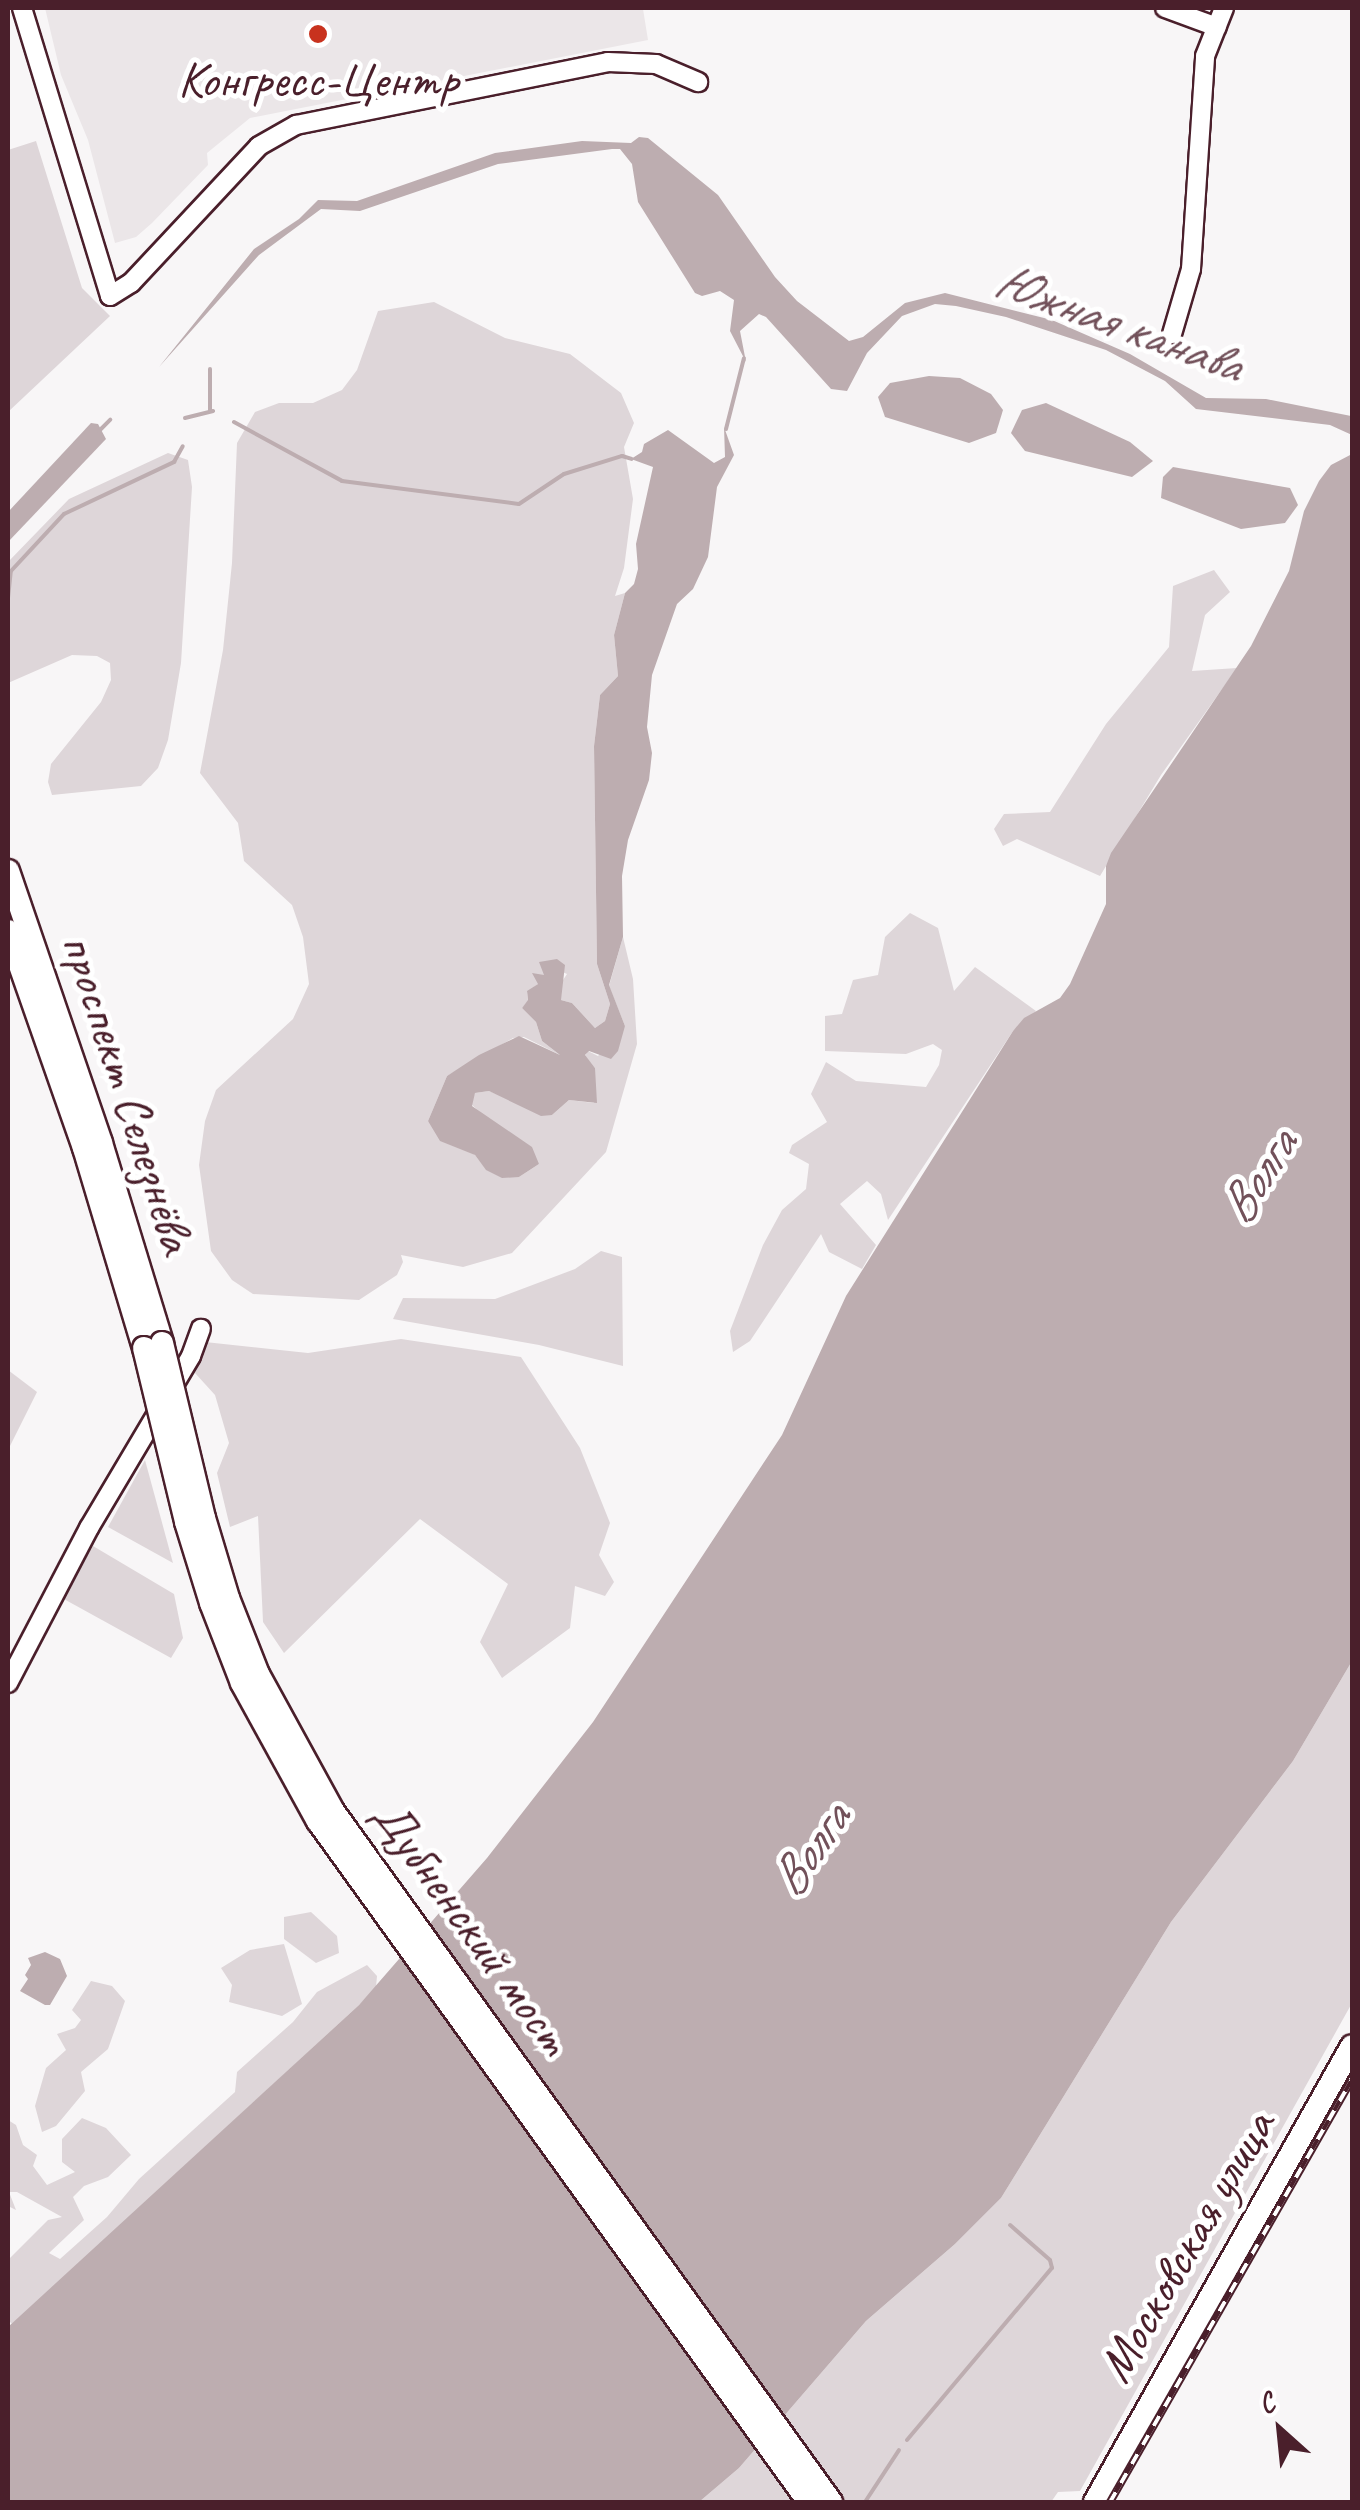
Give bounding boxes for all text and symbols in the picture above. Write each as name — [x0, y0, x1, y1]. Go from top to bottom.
marker: Конгресс-Центр — [307, 23, 329, 45]
place label: Конгресс-Центр — [178, 50, 458, 110]
water label: Южная канава — [986, 250, 1250, 396]
street label: проспект Селезнёва — [48, 926, 208, 1260]
water label: Волга — [1205, 1119, 1311, 1235]
street label: Дубненский мост — [359, 1787, 585, 2067]
water label: Волга — [756, 1792, 864, 1908]
street label: Московская улица — [1084, 2099, 1288, 2393]
north arrow — [1230, 2380, 1330, 2480]
text: С — [1252, 2384, 1280, 2422]

